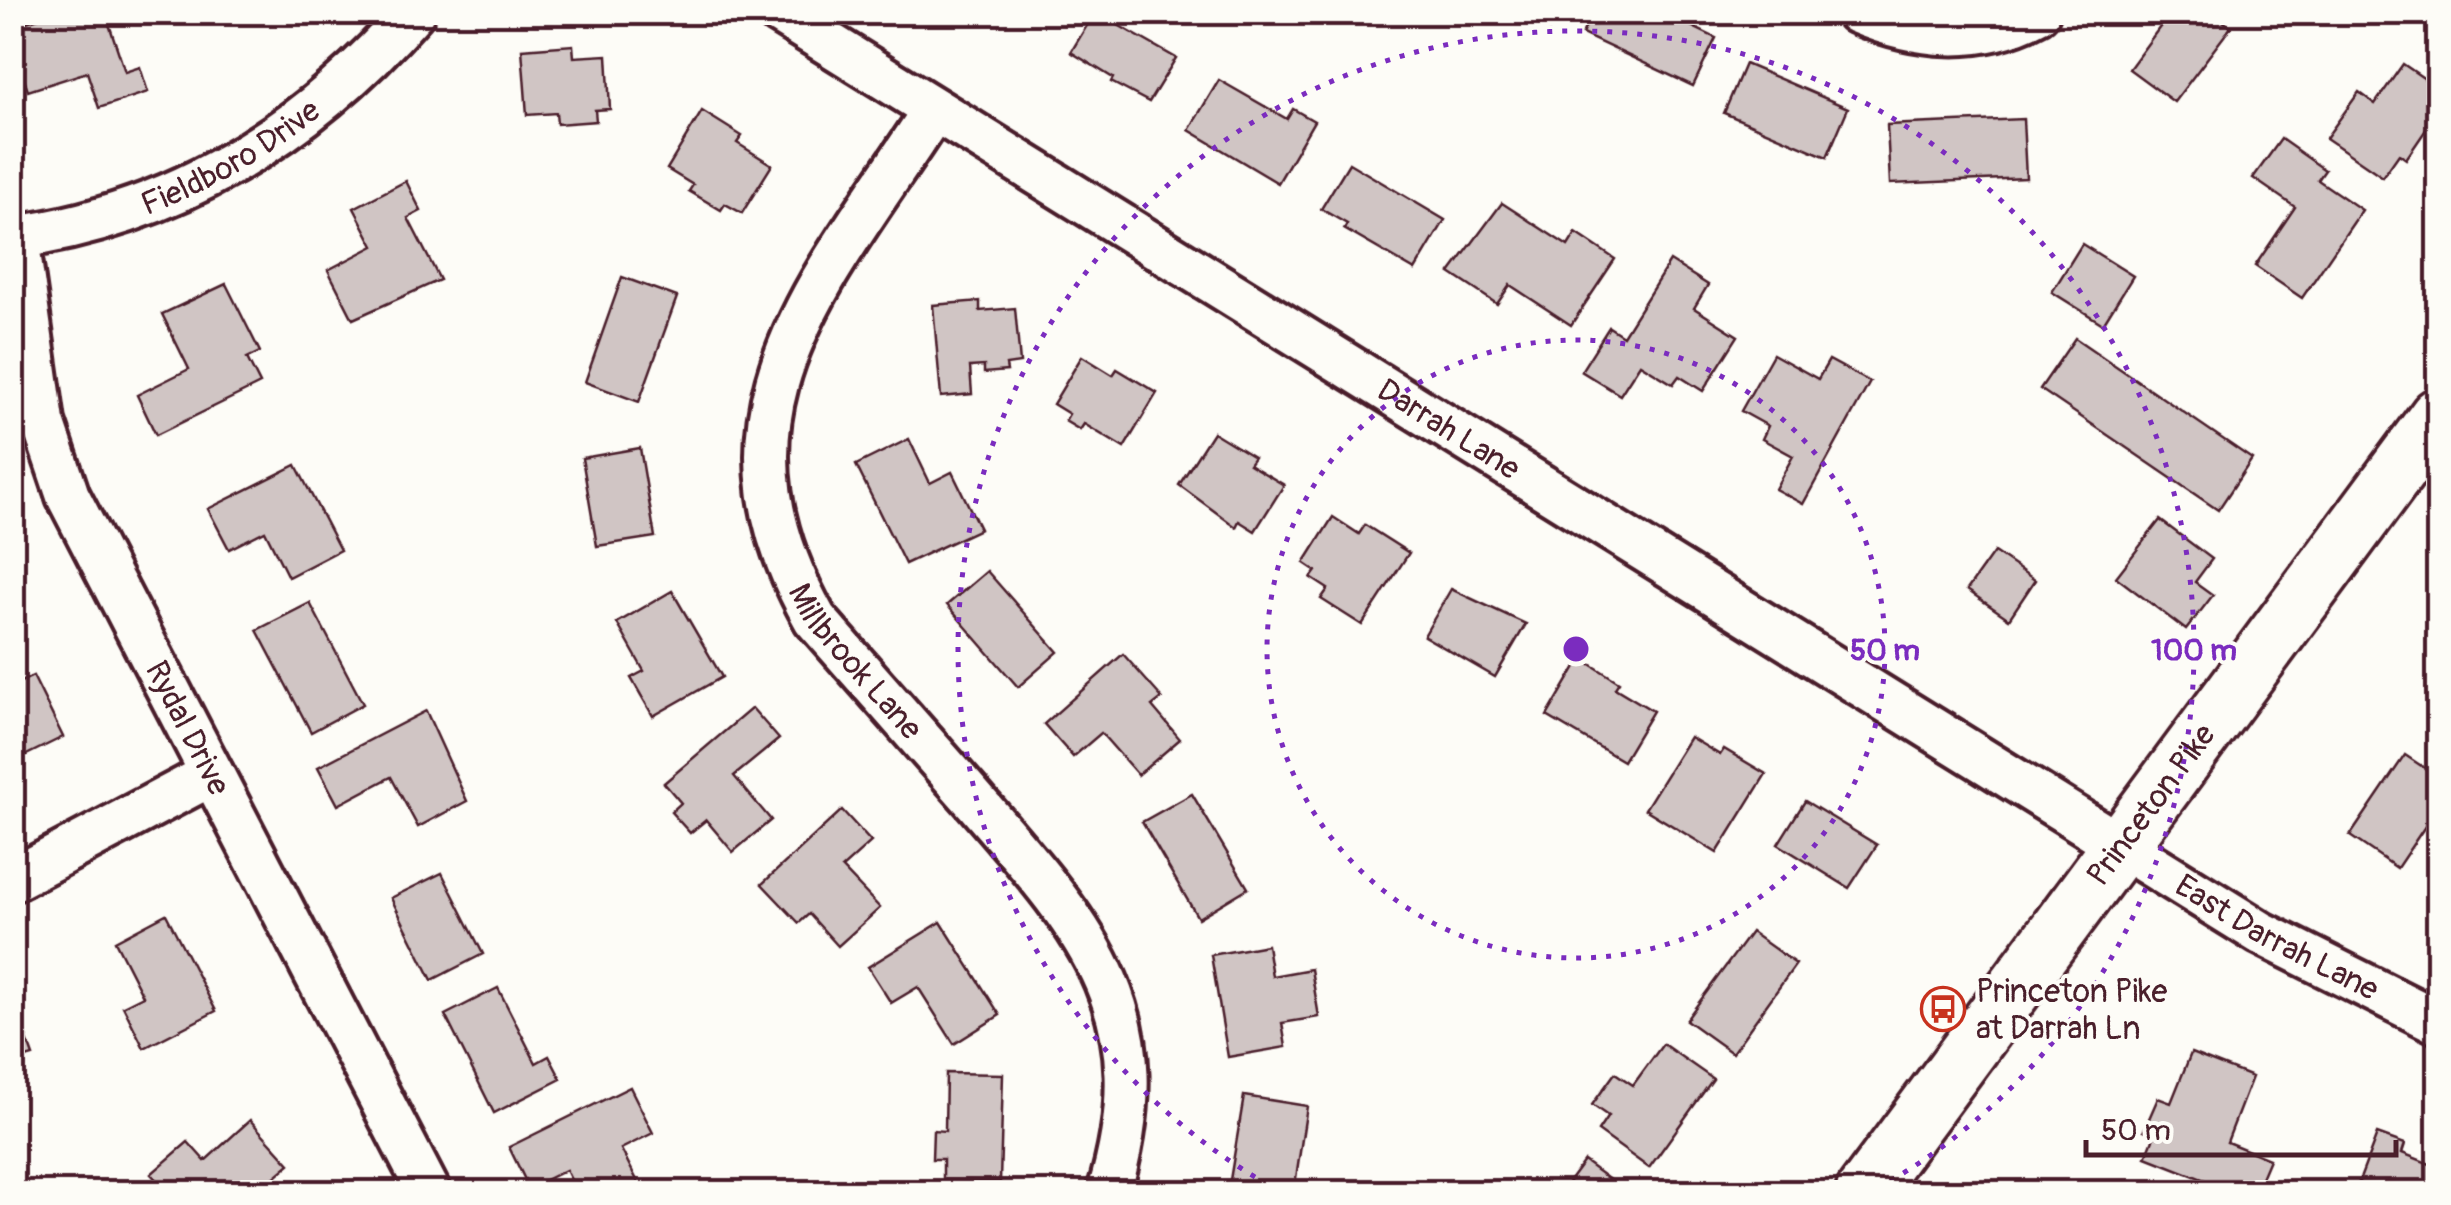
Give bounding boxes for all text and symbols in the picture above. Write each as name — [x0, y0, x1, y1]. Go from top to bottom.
street label: Fieldboro Drive — [136, 91, 329, 225]
street label: Darrah Lane — [1370, 370, 1528, 489]
street label: Millbrook Lane — [779, 577, 931, 748]
centre of rings — [1558, 631, 1594, 667]
text: 50 m — [1850, 632, 1920, 669]
text: 100 m — [2151, 632, 2237, 669]
street label: Rydal Drive — [136, 654, 239, 802]
street label: Princeton Pike — [2078, 716, 2225, 894]
street label: East Darrah Lane — [2168, 866, 2385, 1010]
place label: Princeton Pike at Darrah Ln — [1976, 972, 2167, 1049]
bus stop icon: Princeton Pike at Darrah Ln — [1920, 986, 1966, 1032]
scale bar — [2086, 1095, 2396, 1157]
text: 50 m — [2101, 1112, 2171, 1149]

